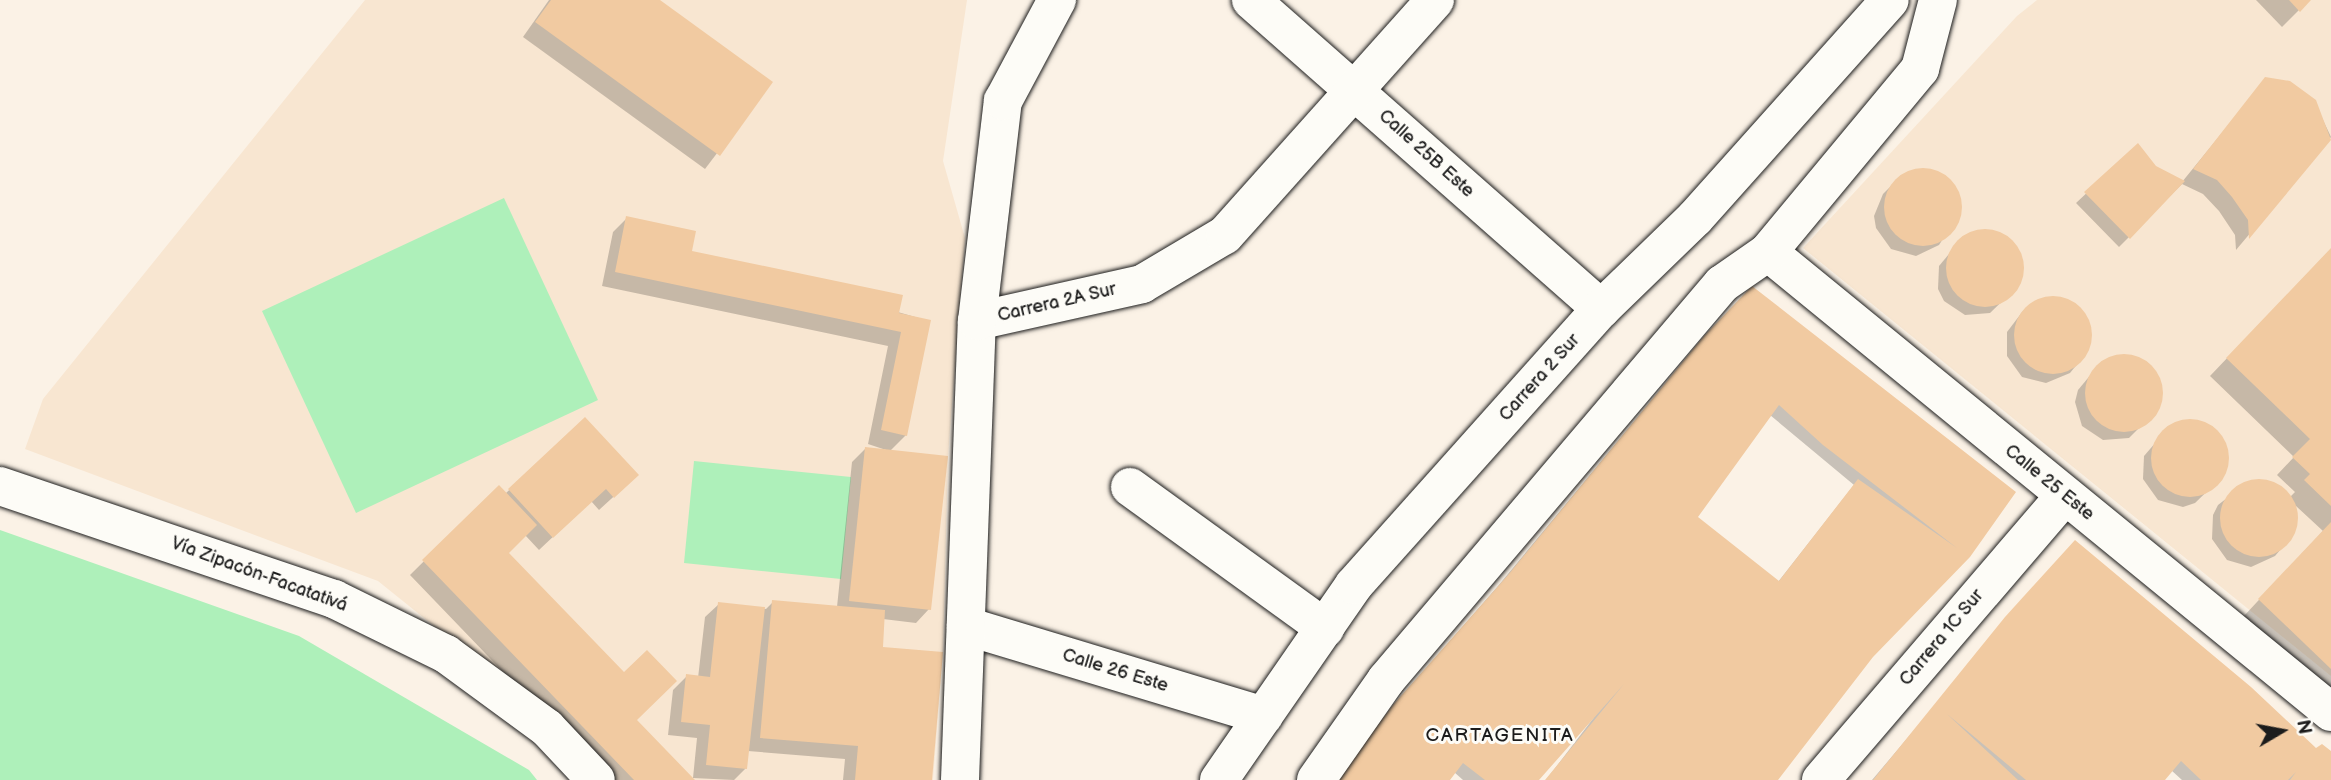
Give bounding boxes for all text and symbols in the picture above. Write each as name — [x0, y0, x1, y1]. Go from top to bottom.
street label: Calle 25B Este — [1374, 105, 1478, 203]
street label: Carrera 2A Sur — [995, 279, 1119, 327]
street label: Carrera 2 Sur — [1495, 330, 1585, 426]
street label: Calle 25 Este — [2000, 440, 2098, 526]
street label: Vía Zipacón-Facatativá — [168, 533, 350, 617]
street label: Carrera 1C Sur — [1895, 585, 1989, 691]
street label: Calle 26 Este — [1060, 645, 1170, 697]
north arrow — [2247, 696, 2317, 766]
text: N — [2291, 718, 2316, 736]
district label: CARTAGENITA — [1427, 725, 1573, 747]

